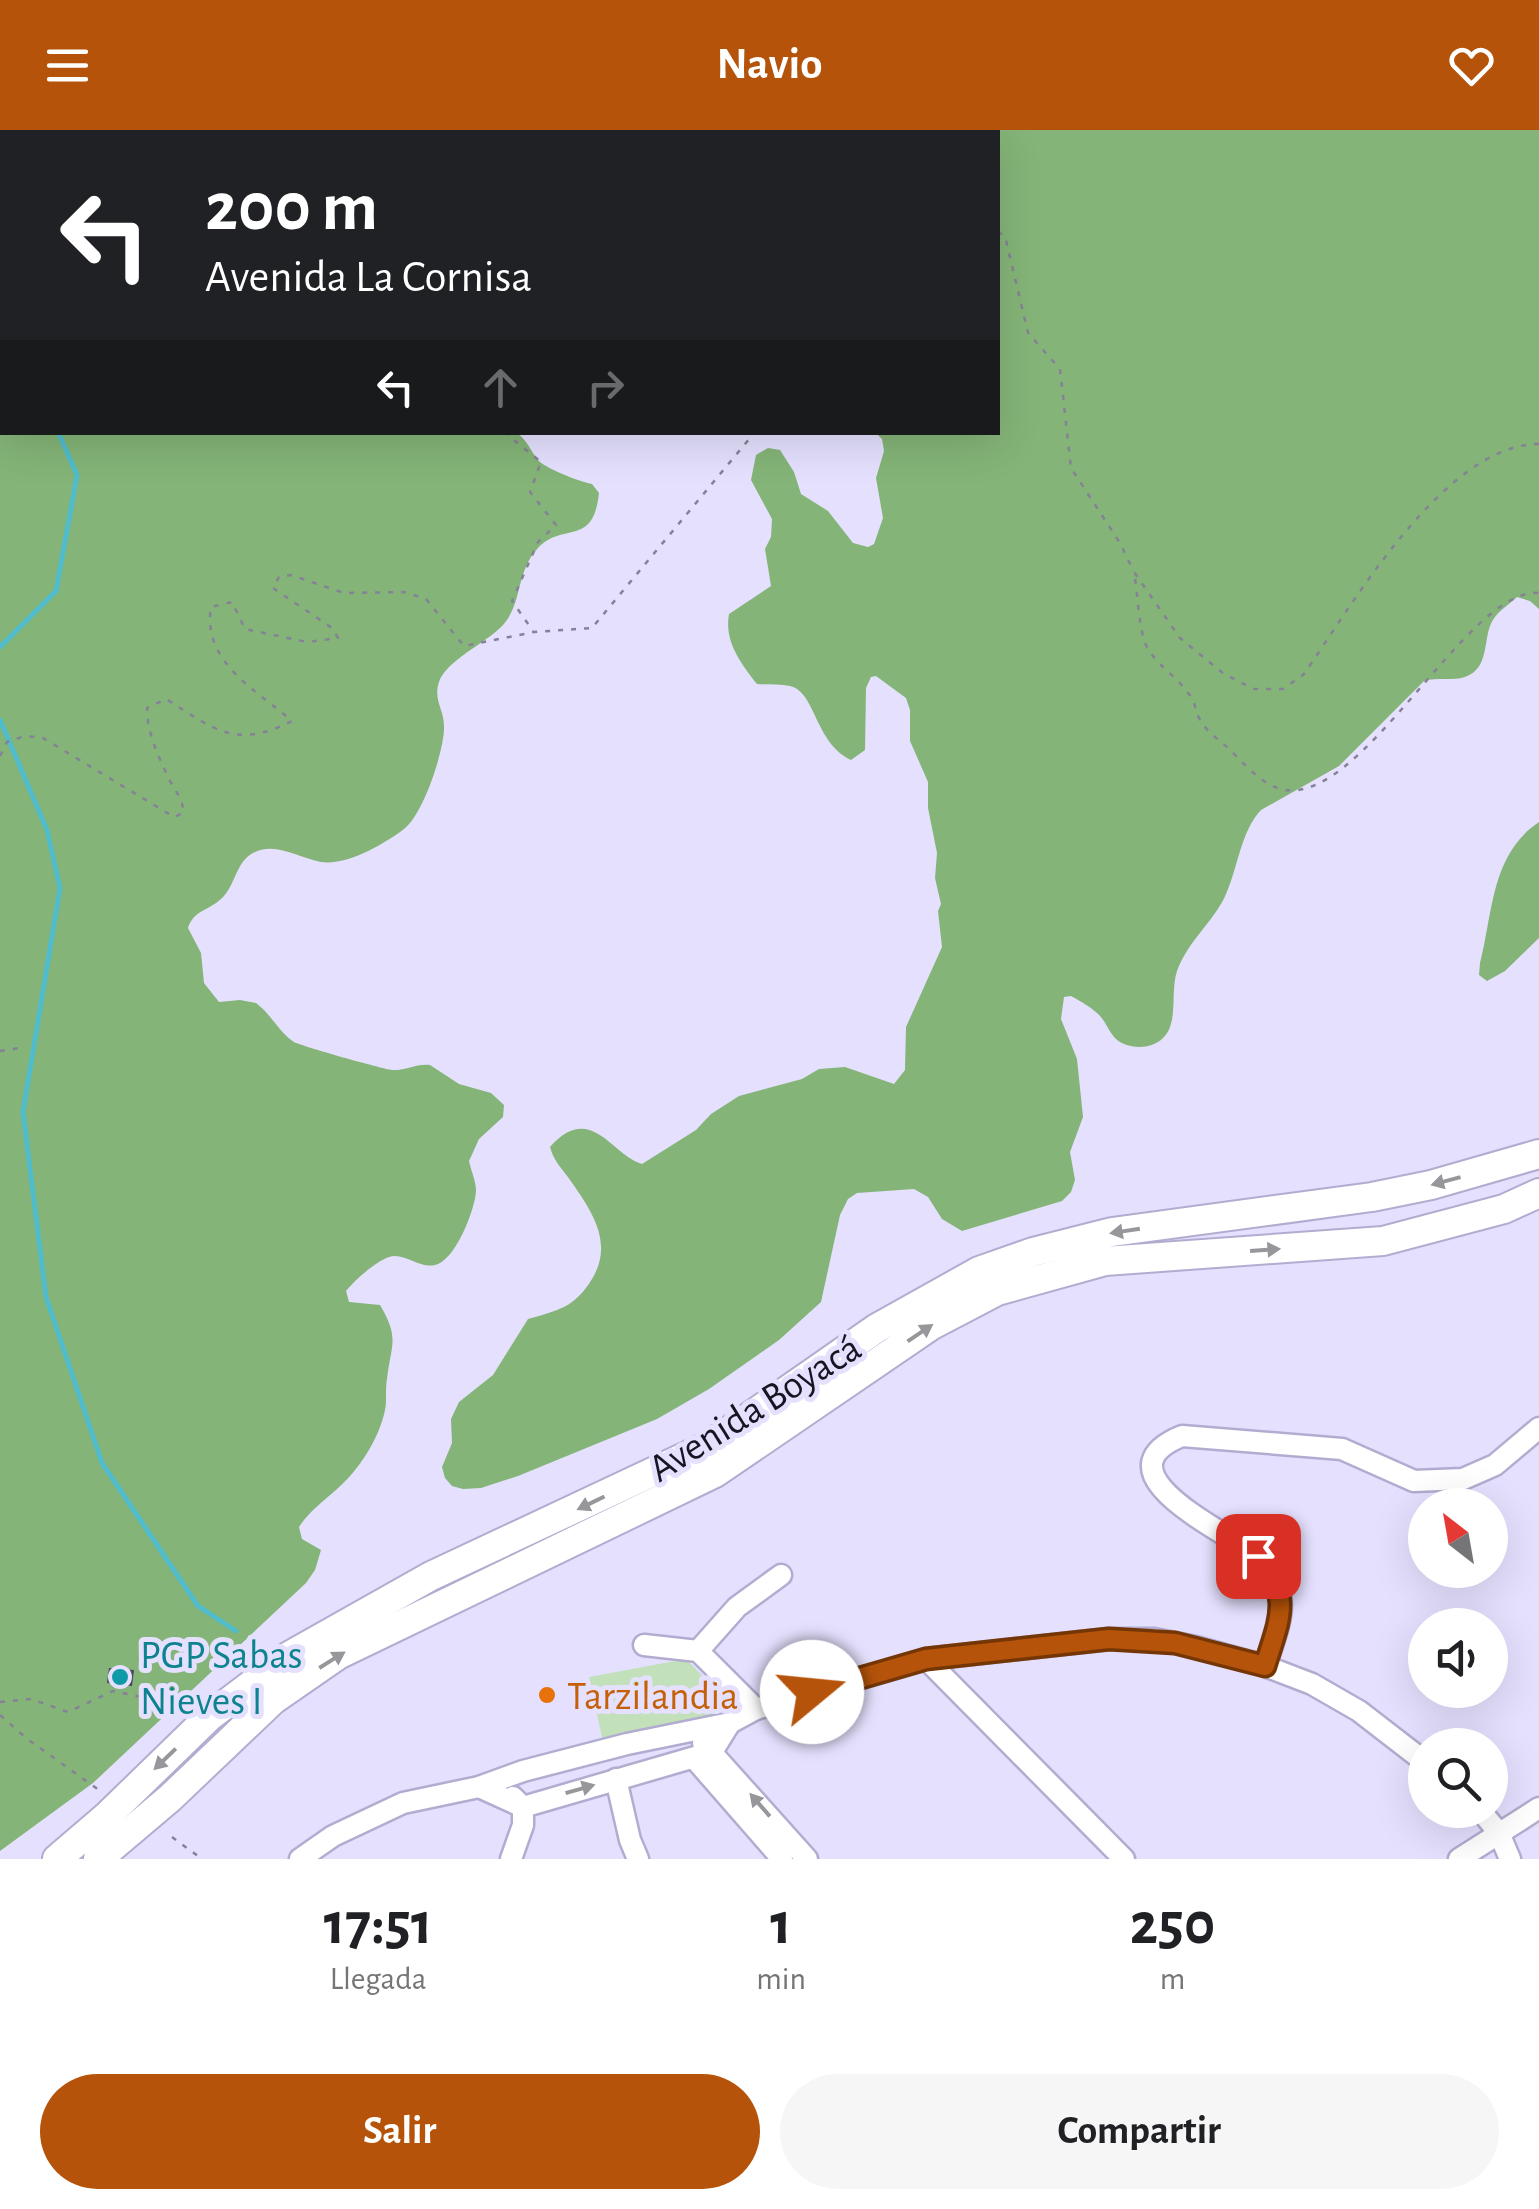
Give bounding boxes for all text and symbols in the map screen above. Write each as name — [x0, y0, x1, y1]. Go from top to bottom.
icon: menu — [40, 38, 95, 93]
icon: heart — [1444, 38, 1499, 93]
text: Navio — [717, 42, 822, 87]
icon: left — [40, 170, 170, 300]
text: 200 m — [205, 173, 378, 243]
text: Avenida La Cornisa — [205, 255, 532, 300]
icon: left — [368, 360, 423, 415]
icon: ahead — [473, 360, 528, 415]
icon: right — [578, 360, 633, 415]
one-way arrow — [1430, 1174, 1461, 1190]
one-way arrow — [1108, 1223, 1140, 1239]
one-way arrow — [1249, 1242, 1281, 1258]
one-way arrow — [907, 1324, 934, 1343]
street label: Avenida Boyacá — [642, 1328, 868, 1490]
north arrow — [1408, 1488, 1508, 1588]
map controls — [1408, 1488, 1508, 1828]
one-way arrow — [576, 1495, 605, 1512]
pin — [1216, 1514, 1301, 1599]
icon: arrive — [1231, 1529, 1286, 1584]
button: sound — [1408, 1608, 1508, 1708]
place label: PGP Sabas Nieves I — [140, 1636, 303, 1722]
position arrow — [760, 1640, 864, 1744]
one-way arrow — [318, 1652, 346, 1670]
marker: PGP Sabas Nieves I — [109, 1666, 131, 1688]
place label: Tarzilandia — [567, 1677, 739, 1717]
marker: Tarzilandia — [536, 1684, 558, 1706]
button: search — [1408, 1728, 1508, 1828]
one-way arrow — [153, 1747, 177, 1770]
one-way arrow — [565, 1781, 595, 1796]
one-way arrow — [749, 1793, 771, 1818]
text: 17:51 — [324, 1895, 433, 1955]
text: 1 — [770, 1895, 792, 1955]
text: 250 — [1130, 1895, 1215, 1955]
text: Llegada — [330, 1963, 427, 1995]
text: min — [756, 1963, 806, 1995]
text: m — [1160, 1963, 1185, 1995]
button: Salir — [40, 2074, 760, 2189]
button: Compartir — [780, 2074, 1499, 2189]

